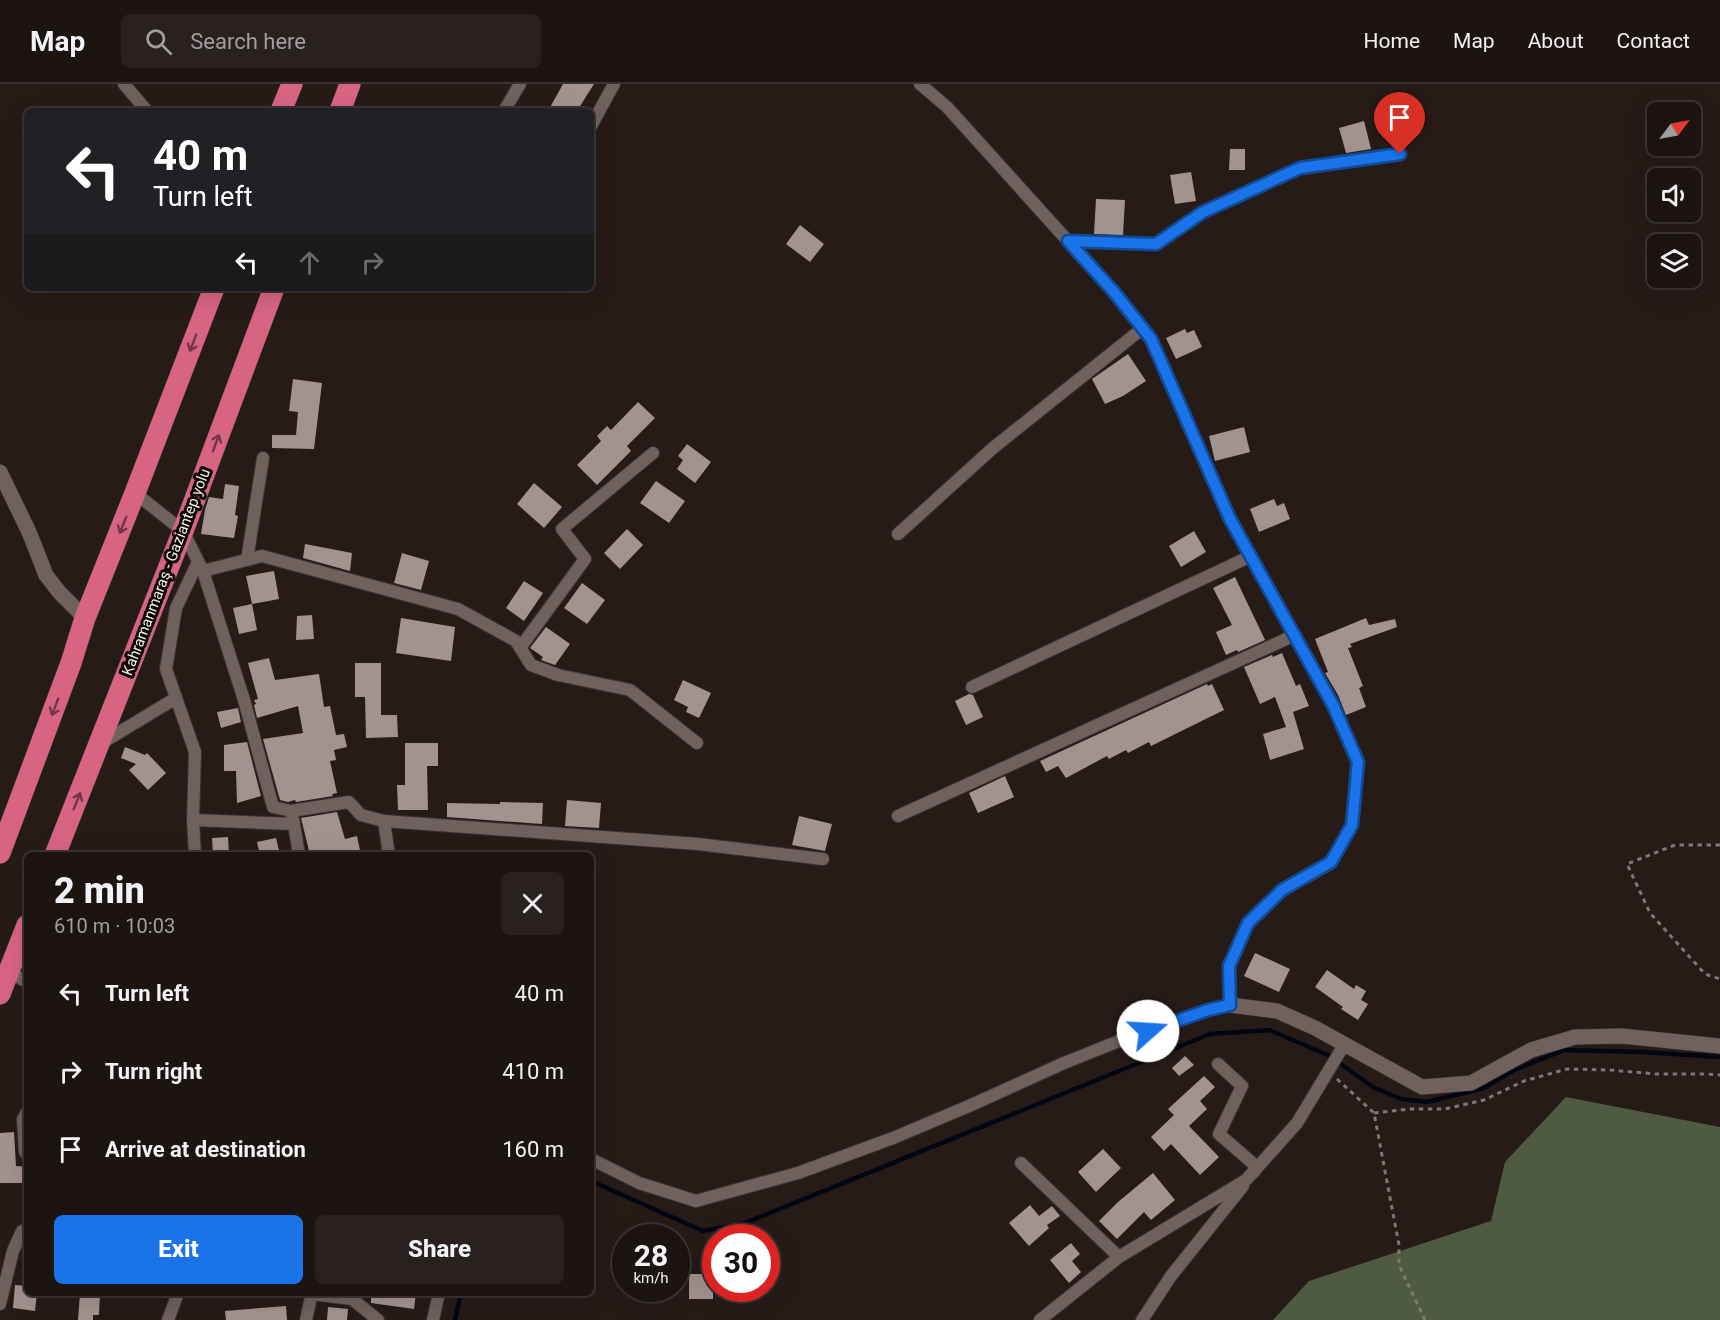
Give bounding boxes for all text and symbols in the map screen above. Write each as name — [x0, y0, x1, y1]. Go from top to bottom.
search box — [121, 14, 541, 68]
text: Map — [30, 25, 85, 58]
icon: search — [142, 25, 175, 58]
text: Search here — [190, 29, 306, 54]
text: Home — [1364, 29, 1420, 53]
text: Map — [1453, 29, 1495, 53]
text: About — [1528, 29, 1584, 53]
text: Contact — [1617, 29, 1690, 53]
pin — [1374, 92, 1425, 154]
icon: arrive — [1383, 101, 1416, 134]
north arrow — [1647, 102, 1701, 156]
map controls — [1647, 102, 1701, 288]
text: 40 m — [153, 131, 248, 180]
icon: left — [54, 132, 132, 210]
button: sound — [1647, 168, 1701, 222]
text: Turn left — [153, 181, 253, 213]
button: layers — [1647, 234, 1701, 288]
icon: left — [230, 246, 263, 279]
icon: ahead — [293, 246, 326, 279]
icon: right — [356, 246, 389, 279]
one-way arrow — [187, 333, 198, 351]
one-way arrow — [212, 434, 223, 453]
street label: Kahramanmaraş - Gaziantep yolu — [118, 466, 214, 678]
one-way arrow — [117, 515, 128, 533]
one-way arrow — [48, 697, 59, 716]
one-way arrow — [72, 792, 83, 810]
text: 2 min — [54, 870, 145, 912]
button: close — [501, 872, 564, 935]
text: 610 m · 10:03 — [54, 914, 175, 938]
icon: left — [54, 977, 87, 1010]
text: Turn left — [105, 981, 189, 1006]
text: 40 m — [515, 981, 564, 1006]
position arrow — [1116, 999, 1180, 1063]
icon: right — [54, 1055, 87, 1088]
text: Turn right — [105, 1059, 202, 1084]
text: 410 m — [502, 1059, 564, 1084]
icon: arrive — [54, 1133, 87, 1166]
text: Arrive at destination — [105, 1137, 306, 1162]
text: 160 m — [502, 1137, 564, 1162]
button: Exit — [54, 1215, 303, 1284]
button: Share — [315, 1215, 564, 1284]
speed limit sign: 30 — [702, 1224, 780, 1302]
text: 28 — [634, 1238, 668, 1273]
text: km/h — [633, 1269, 669, 1287]

